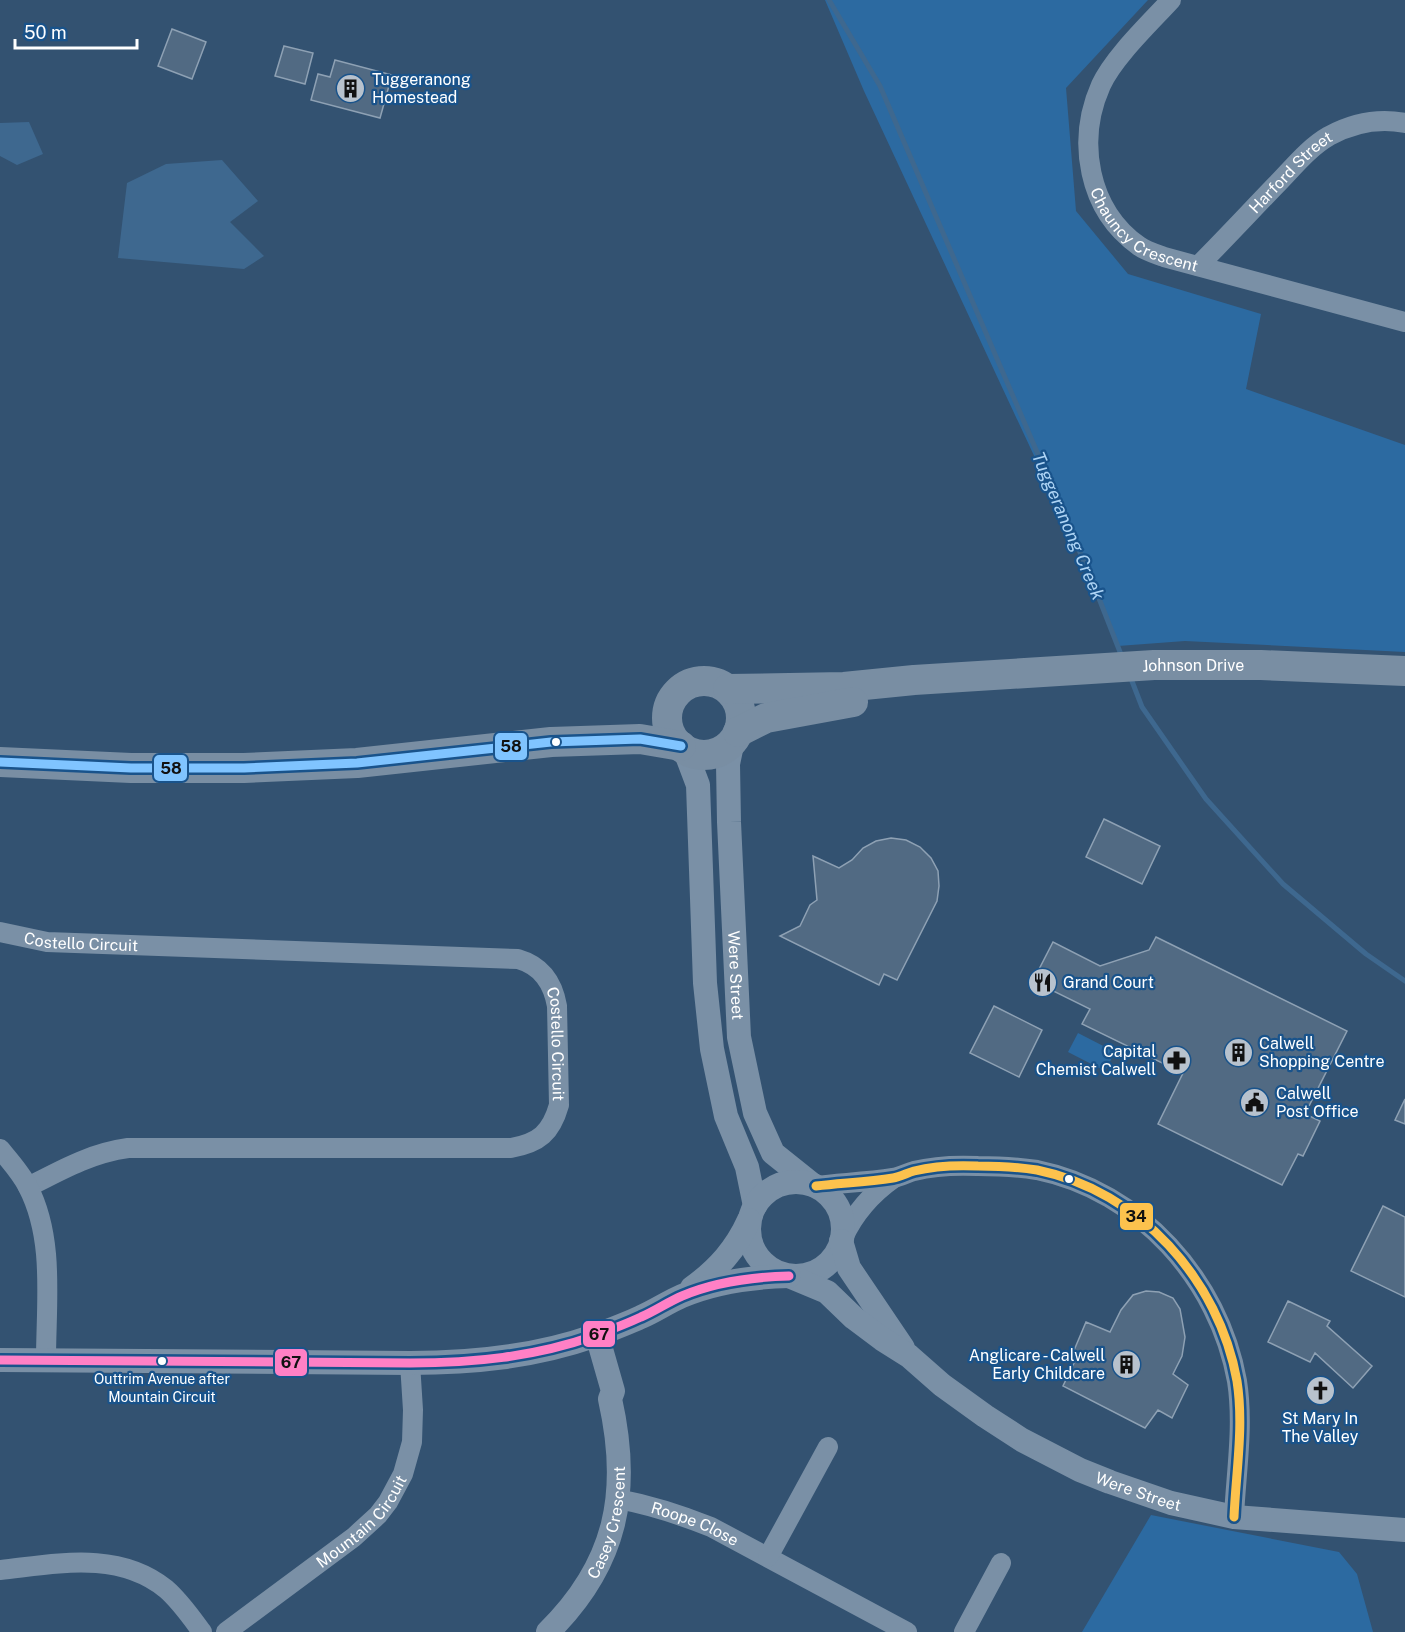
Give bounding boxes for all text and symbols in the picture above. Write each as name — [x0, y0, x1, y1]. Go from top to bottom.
scale bar — [15, 12, 136, 50]
text: 50 m — [24, 22, 67, 43]
place label: Tuggeranong Homestead — [372, 70, 471, 107]
building icon: Tuggeranong Homestead — [335, 72, 367, 104]
street label: Harford Street — [1245, 127, 1336, 217]
street label: Chauncy Crescent — [1086, 185, 1200, 276]
water label: Tuggeranong Creek — [1028, 449, 1109, 603]
street label: Johnson Drive — [1141, 656, 1244, 676]
line badge: 58 — [494, 732, 528, 761]
unlabelled marker — [550, 736, 562, 748]
text: 58 — [500, 737, 522, 756]
line badge: 58 — [153, 754, 188, 782]
text: 58 — [160, 759, 182, 778]
street label: Costello Circuit — [22, 928, 138, 955]
street label: Were Street — [724, 930, 747, 1020]
restaurant icon: Grand Court — [1026, 966, 1058, 998]
place label: Grand Court — [1063, 973, 1154, 992]
street label: Costello Circuit — [542, 984, 568, 1101]
place label: Calwell Shopping Centre — [1259, 1034, 1385, 1071]
building icon: Calwell Shopping Centre — [1222, 1036, 1254, 1068]
place label: Capital Chemist Calwell — [1036, 1042, 1156, 1079]
pharmacy icon: Capital Chemist Calwell — [1161, 1044, 1193, 1076]
place label: Calwell Post Office — [1276, 1084, 1359, 1121]
public building icon: Calwell Post Office — [1239, 1086, 1271, 1118]
unlabelled marker — [1063, 1173, 1075, 1185]
line badge: 34 — [1119, 1202, 1154, 1231]
text: 34 — [1125, 1207, 1147, 1226]
line badge: 67 — [582, 1320, 616, 1348]
text: 67 — [589, 1325, 609, 1344]
place label: Anglicare - Calwell Early Childcare — [969, 1346, 1105, 1383]
line badge: 67 — [274, 1348, 308, 1377]
building icon: Anglicare - Calwell Early Childcare — [1110, 1348, 1142, 1380]
text: 67 — [281, 1353, 301, 1372]
marker: Outtrim Avenue after Mountain Circuit — [156, 1355, 168, 1367]
place label: Outtrim Avenue after Mountain Circuit — [94, 1371, 230, 1405]
church icon: St Mary In The Valley — [1304, 1374, 1336, 1406]
place label: St Mary In The Valley — [1282, 1409, 1359, 1446]
street label: Casey Crescent — [583, 1466, 629, 1582]
street label: Were Street — [1093, 1468, 1183, 1515]
street label: Mountain Circuit — [313, 1472, 411, 1572]
street label: Roope Close — [649, 1498, 742, 1550]

